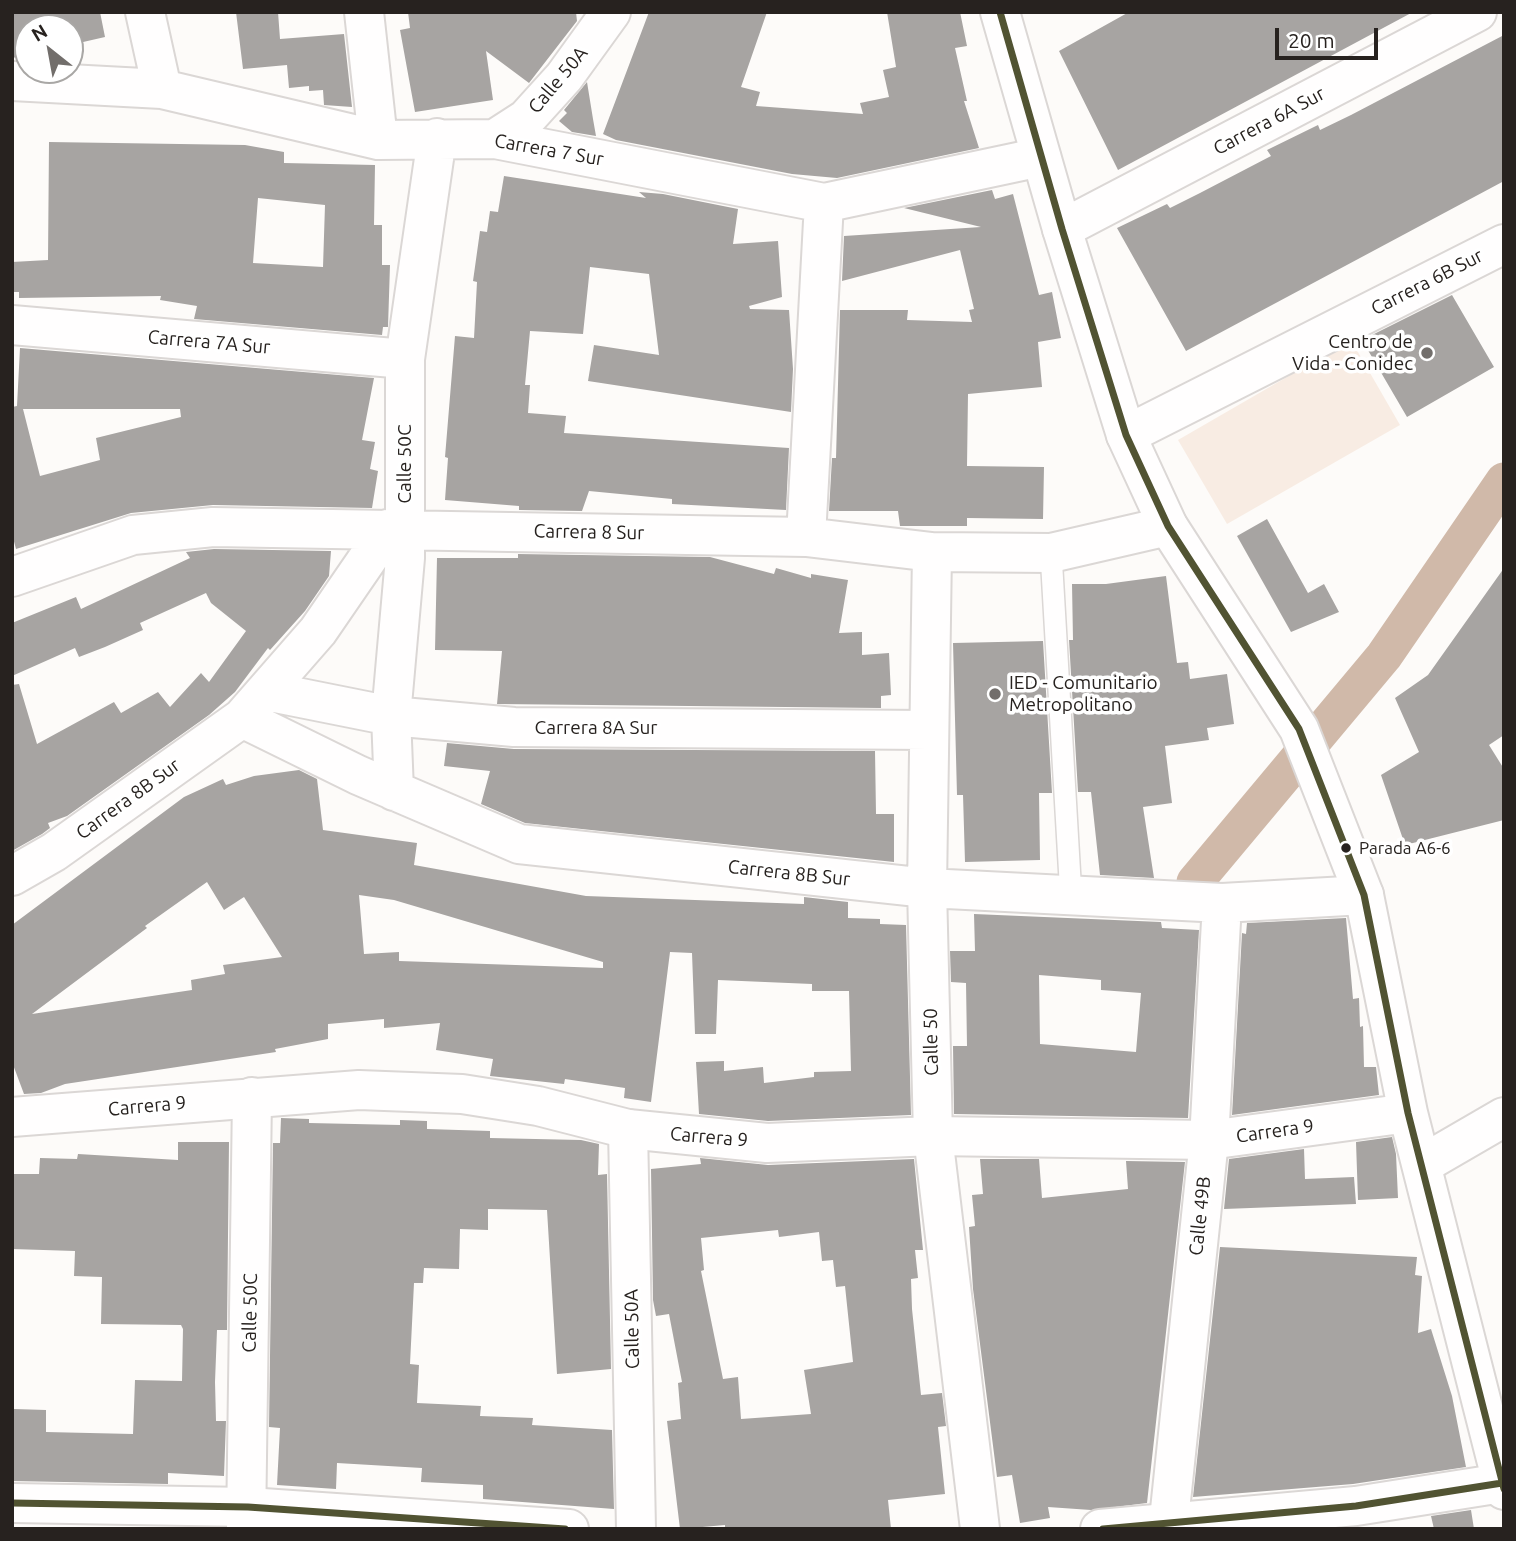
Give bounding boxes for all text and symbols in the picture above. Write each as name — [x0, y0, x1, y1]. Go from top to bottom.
north arrow — [14, 14, 84, 84]
scale bar — [1278, 14, 1381, 58]
text: N — [27, 20, 51, 46]
text: 20 m — [1288, 28, 1335, 52]
street label: Calle 50A — [524, 42, 592, 118]
street label: Carrera 6A Sur — [1209, 82, 1329, 160]
street label: Carrera 7 Sur — [493, 129, 605, 171]
street label: Carrera 6B Sur — [1367, 244, 1487, 320]
street label: Carrera 7A Sur — [147, 325, 271, 359]
place label: Centro de Vida - Conidec — [1292, 331, 1413, 375]
marker: Centro de Vida - Conidec — [1419, 345, 1435, 361]
street label: Calle 50C — [394, 424, 416, 504]
street label: Carrera 8 Sur — [533, 520, 645, 544]
place label: IED - Comunitario Metropolitano — [1009, 672, 1158, 716]
marker: IED - Comunitario Metropolitano — [987, 686, 1003, 702]
street label: Carrera 8A Sur — [534, 717, 658, 739]
street label: Carrera 8B Sur — [72, 754, 184, 844]
place label: Parada A6-6 — [1359, 838, 1451, 858]
marker: Parada A6-6 — [1339, 841, 1353, 855]
street label: Carrera 8B Sur — [727, 855, 851, 891]
street label: Calle 50 — [919, 1008, 943, 1076]
street label: Carrera 9 — [107, 1091, 187, 1121]
street label: Carrera 9 — [1235, 1114, 1315, 1148]
street label: Carrera 9 — [669, 1122, 749, 1152]
street label: Calle 49B — [1184, 1175, 1216, 1257]
street label: Calle 50C — [238, 1273, 262, 1353]
street label: Calle 50A — [620, 1289, 644, 1369]

